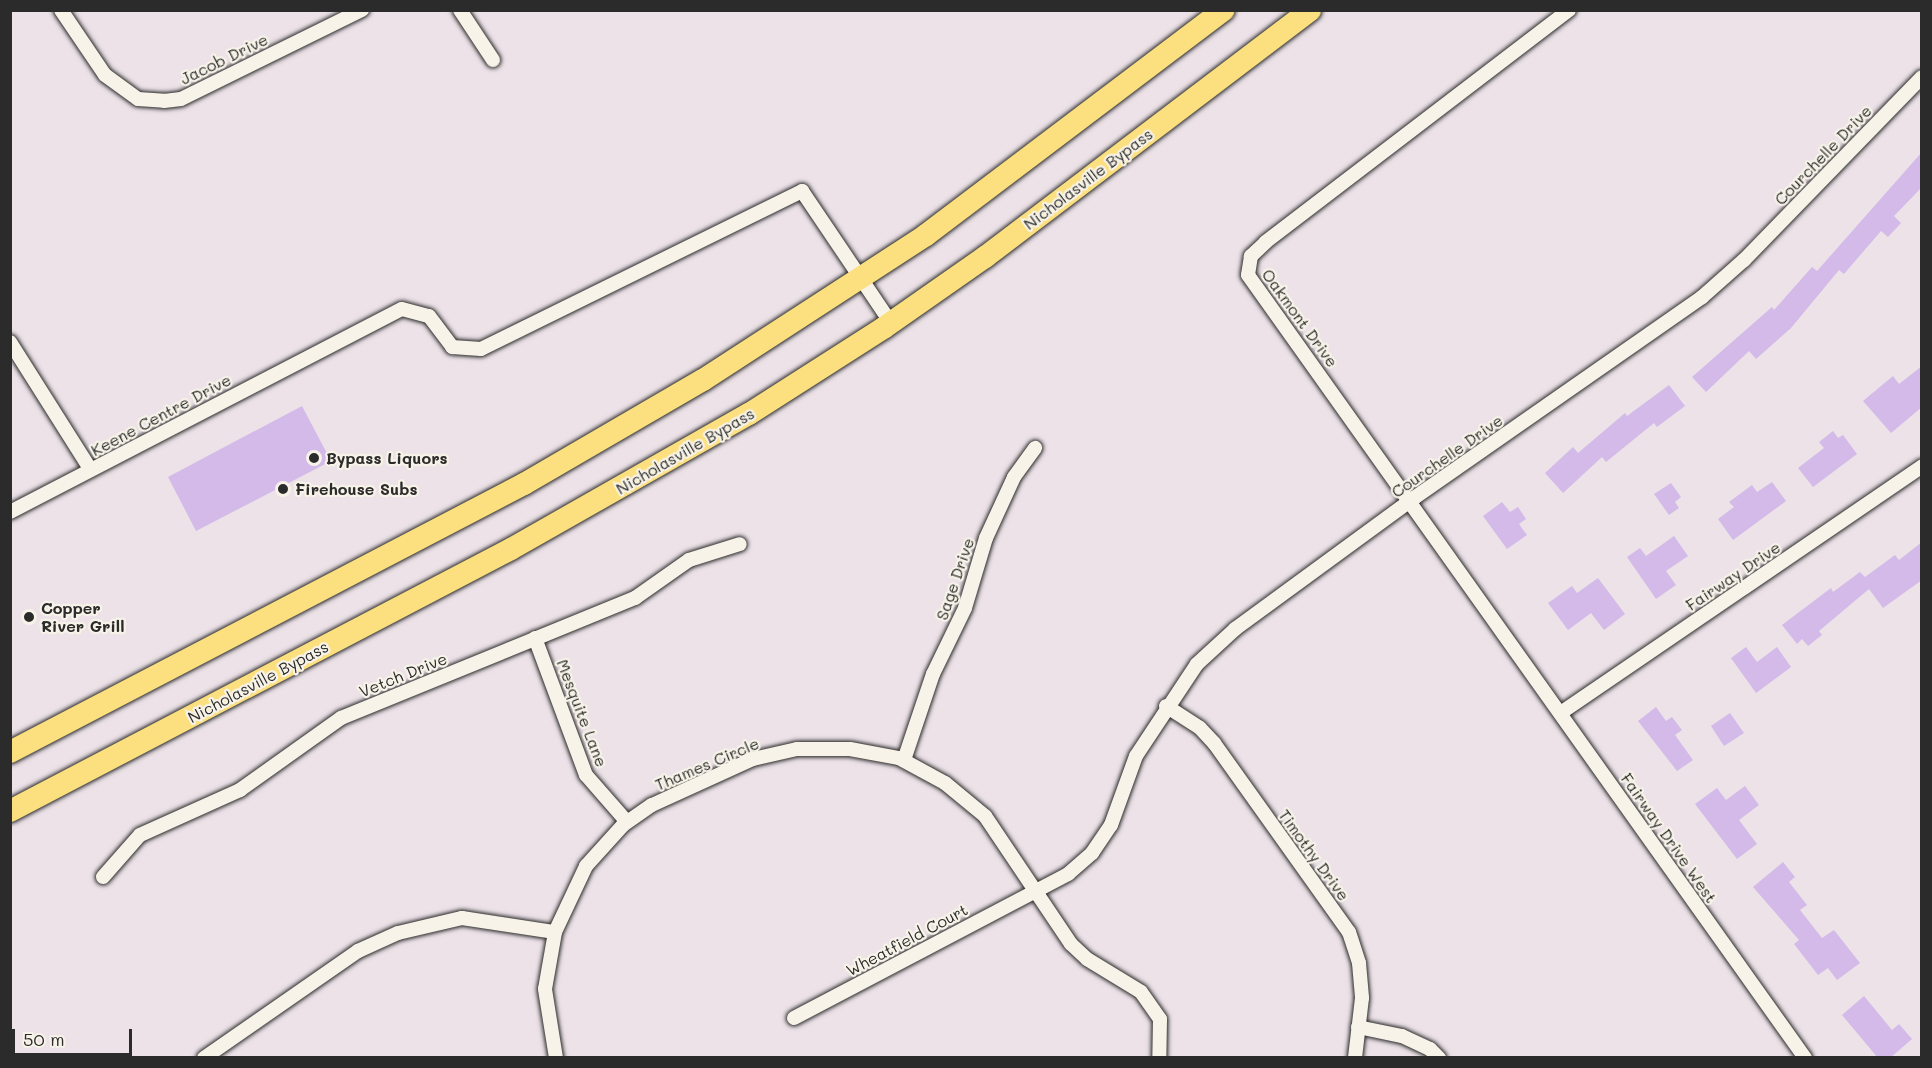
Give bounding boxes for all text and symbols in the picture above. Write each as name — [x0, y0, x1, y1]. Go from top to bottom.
street label: Jacob Drive — [177, 29, 271, 89]
street label: Courchelle Drive — [1770, 101, 1876, 209]
street label: Nicholasville Bypass — [1020, 124, 1156, 234]
street label: Oakmont Drive — [1258, 265, 1342, 371]
street label: Keene Centre Drive — [88, 370, 234, 460]
street label: Nicholasville Bypass — [612, 404, 758, 498]
street label: Courchelle Drive — [1388, 410, 1506, 502]
place label: Bypass Liquors — [326, 448, 448, 468]
marker: Bypass Liquors — [307, 451, 321, 465]
place label: Firehouse Subs — [295, 479, 417, 499]
marker: Firehouse Subs — [276, 482, 290, 496]
street label: Sage Drive — [932, 535, 978, 623]
street label: Fairway Drive — [1682, 537, 1784, 615]
place label: Copper River Grill — [41, 598, 124, 636]
marker: Copper River Grill — [22, 610, 36, 624]
street label: Nicholasville Bypass — [184, 637, 332, 727]
street label: Vetch Drive — [356, 649, 450, 701]
street label: Mesquite Lane — [553, 657, 611, 769]
street label: Thames Circle — [652, 733, 762, 795]
street label: Fairway Drive West — [1617, 769, 1721, 907]
street label: Timothy Drive — [1275, 806, 1353, 904]
street label: Wheatfield Court — [843, 900, 971, 980]
scale bar — [15, 1017, 135, 1055]
text: 50 m — [23, 1027, 65, 1051]

